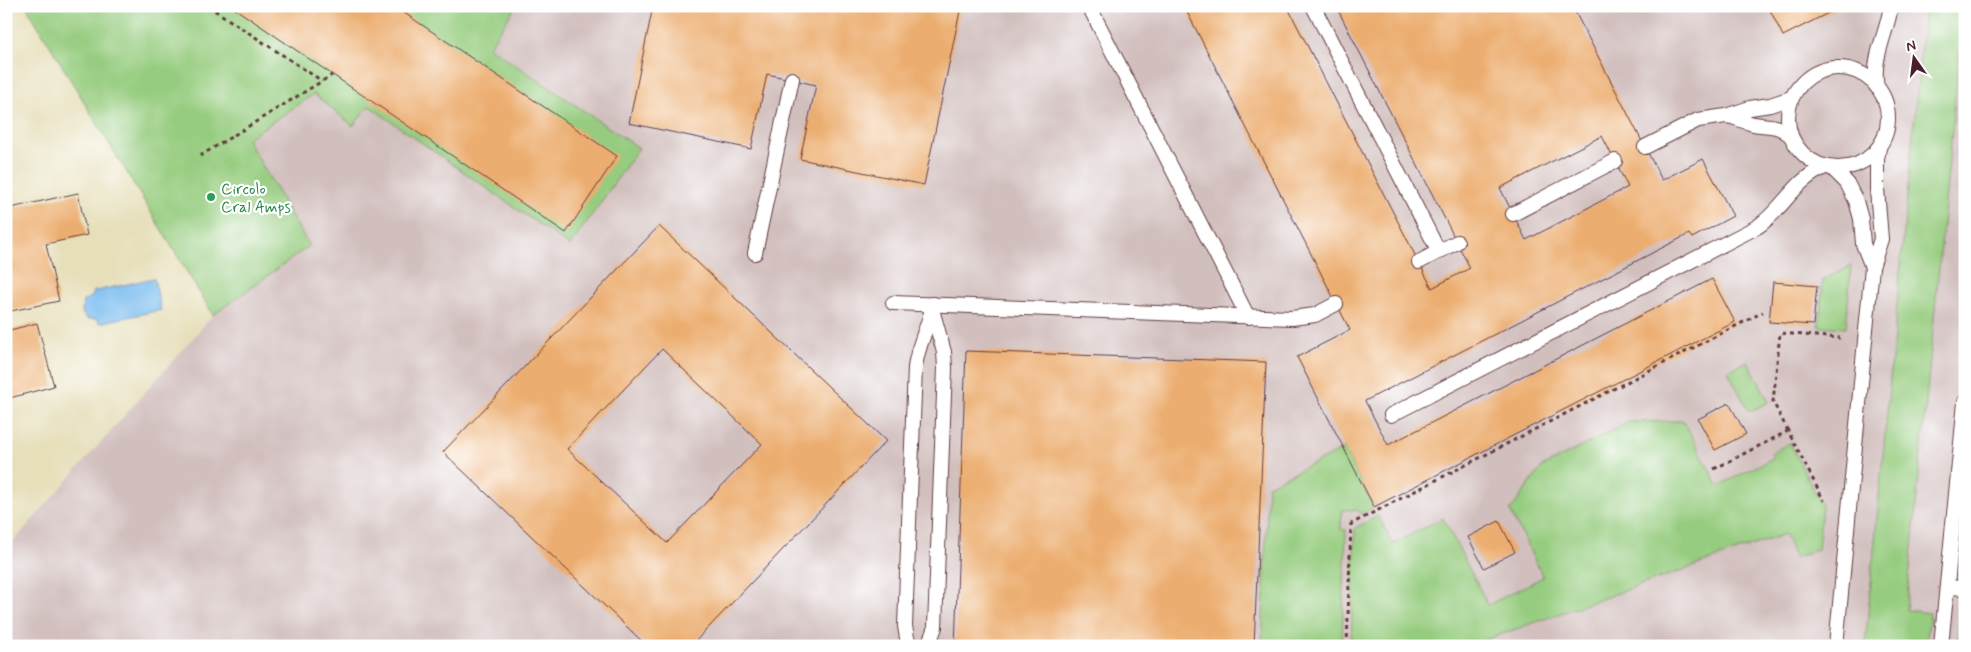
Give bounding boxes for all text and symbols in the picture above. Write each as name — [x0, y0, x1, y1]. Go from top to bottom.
north arrow — [1888, 32, 1938, 82]
text: N — [1904, 36, 1918, 56]
place label: Circolo Cral Amps — [221, 179, 291, 218]
marker: Circolo Cral Amps — [205, 191, 217, 203]

